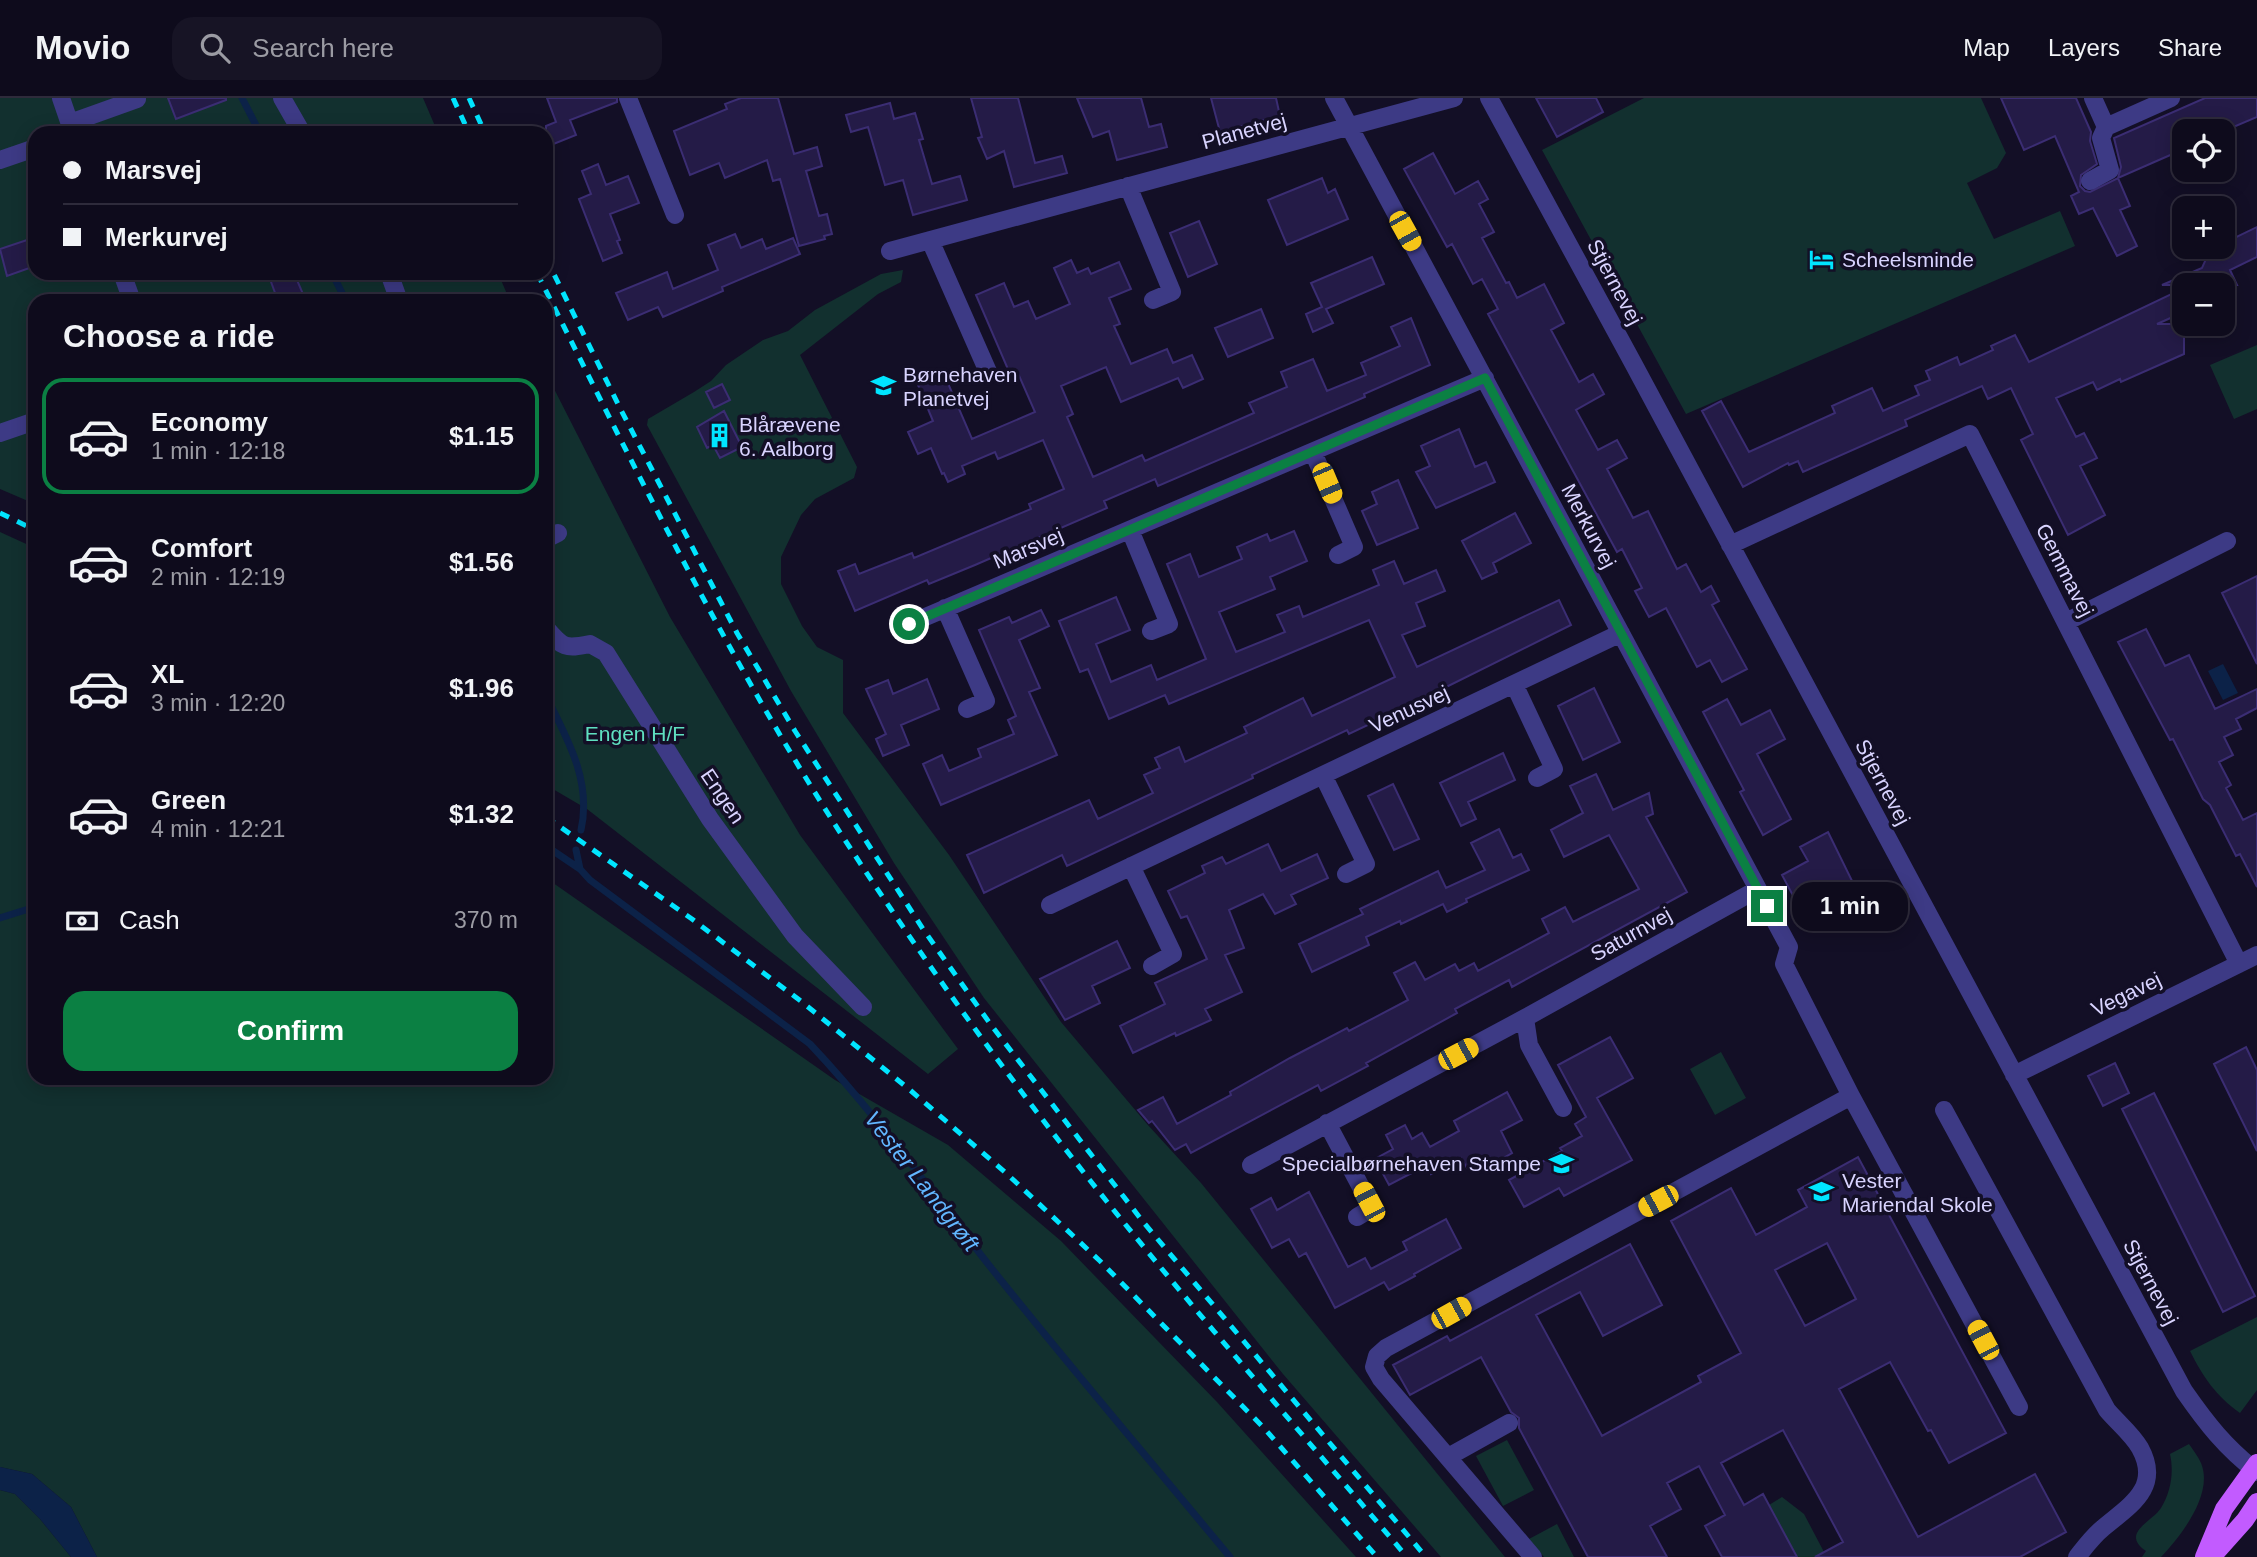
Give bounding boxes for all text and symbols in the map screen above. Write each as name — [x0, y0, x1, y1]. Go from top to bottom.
search box — [172, 17, 662, 80]
text: Movio — [35, 29, 130, 66]
icon: search — [196, 29, 234, 67]
text: Search here — [252, 33, 394, 63]
text: Map — [1963, 34, 2010, 61]
text: Layers — [2048, 34, 2120, 61]
text: Share — [2158, 34, 2222, 61]
street label: Planetvej — [1199, 109, 1289, 153]
map controls — [2172, 119, 2235, 336]
button: locate — [2172, 119, 2235, 182]
text: Marsvej — [105, 155, 202, 185]
button: + — [2172, 196, 2235, 259]
car — [1386, 208, 1425, 254]
text: Merkurvej — [105, 222, 228, 252]
street label: Stjernevej — [1583, 235, 1647, 329]
hotel icon: Scheelsminde — [1808, 245, 1836, 273]
place label: Scheelsminde — [1842, 248, 1974, 271]
button: − — [2172, 273, 2235, 336]
text: Choose a ride — [63, 318, 275, 354]
place label: Børnehaven Planetvej — [903, 363, 1017, 410]
school or university icon: Børnehaven Planetvej — [869, 372, 897, 400]
icon: car — [67, 405, 130, 468]
text: Economy — [151, 407, 268, 437]
place label: Blårævene 6. Aalborg — [739, 413, 841, 460]
text: $1.15 — [449, 421, 514, 451]
building icon: Blårævene 6. Aalborg — [705, 422, 733, 450]
text: 1 min · 12:18 — [151, 438, 285, 464]
car — [1310, 460, 1345, 506]
street label: Merkurvej — [1557, 480, 1621, 572]
street label: Gemmavej — [2032, 520, 2098, 620]
street label: Marsvej — [990, 523, 1066, 573]
icon: car — [67, 531, 130, 594]
text: Comfort — [151, 533, 252, 563]
text: $1.56 — [449, 547, 514, 577]
text: 2 min · 12:19 — [151, 564, 285, 590]
route start — [893, 608, 925, 640]
icon: car — [67, 657, 130, 720]
text: XL — [151, 659, 184, 689]
text: $1.96 — [449, 673, 514, 703]
street label: Venusvej — [1366, 681, 1452, 737]
text: 3 min · 12:20 — [151, 690, 285, 716]
park label: Engen H/F — [585, 722, 685, 745]
street label: Stjernevej — [1851, 735, 1915, 829]
street label: Engen — [696, 764, 750, 828]
icon: car — [67, 783, 130, 846]
text: Green — [151, 785, 226, 815]
text: $1.32 — [449, 799, 514, 829]
text: 4 min · 12:21 — [151, 816, 285, 842]
callout: 1 min — [1792, 882, 1907, 930]
route end — [1751, 890, 1783, 922]
text: 1 min — [1820, 893, 1880, 919]
icon: cash — [63, 902, 101, 940]
street label: Saturnvej — [1587, 902, 1675, 966]
text: Cash — [119, 905, 180, 935]
text: 370 m — [454, 907, 518, 933]
street label: Vegavej — [2087, 967, 2165, 1021]
button: Confirm — [63, 991, 518, 1071]
car — [1435, 1035, 1482, 1073]
water label: Vester Landgrøft — [859, 1106, 986, 1257]
school or university icon: Specialbørnehaven Stampe — [1547, 1149, 1575, 1177]
place label: Specialbørnehaven Stampe — [1282, 1152, 1541, 1175]
place label: Vester Mariendal Skole — [1842, 1169, 1993, 1216]
school or university icon: Vester Mariendal Skole — [1808, 1178, 1836, 1206]
car — [1350, 1179, 1389, 1225]
car — [1635, 1182, 1682, 1220]
street label: Stjernevej — [2119, 1235, 2183, 1329]
car — [1428, 1294, 1475, 1332]
car — [1964, 1317, 2003, 1363]

